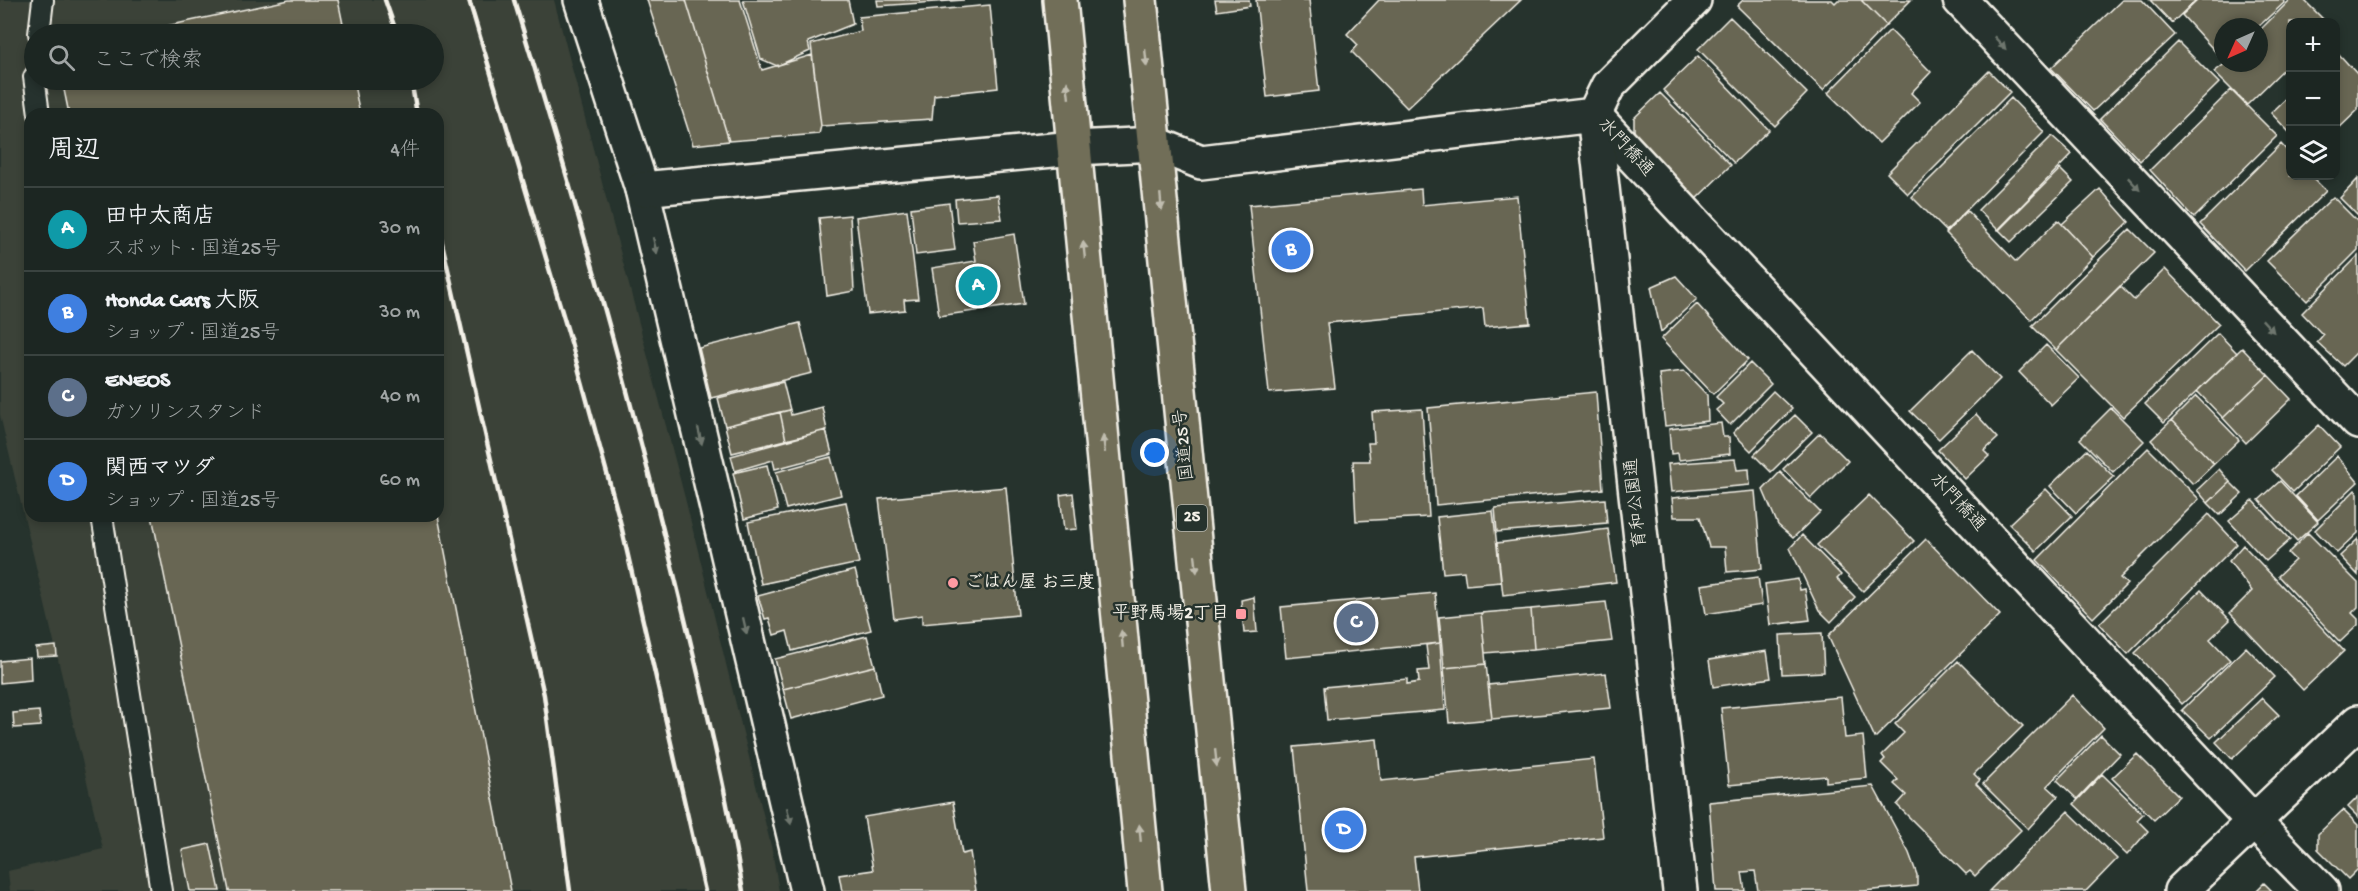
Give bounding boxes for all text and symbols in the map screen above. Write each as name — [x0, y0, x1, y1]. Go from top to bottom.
north arrow — [2214, 18, 2268, 72]
map controls — [2286, 18, 2340, 180]
button: + — [2286, 18, 2340, 72]
search box — [24, 24, 444, 90]
one-way arrow — [1993, 35, 2007, 50]
icon: search — [45, 41, 78, 74]
text: ここで検索 — [93, 49, 203, 75]
one-way arrow — [1141, 49, 1151, 68]
button: − — [2286, 72, 2340, 126]
one-way arrow — [1063, 80, 1073, 99]
street label: 水門橋通 — [1593, 114, 1658, 181]
button: layers — [2286, 126, 2340, 180]
text: 周辺 — [48, 137, 100, 168]
text: 4件 — [391, 140, 420, 163]
one-way arrow — [2126, 177, 2140, 191]
one-way arrow — [1156, 193, 1166, 212]
text: 田中太商店 — [105, 205, 215, 231]
text: A — [62, 218, 73, 241]
text: 30 m — [379, 218, 420, 241]
pin: B — [1272, 228, 1310, 272]
one-way arrow — [651, 237, 661, 256]
text: スポット · 国道25号 — [105, 239, 281, 262]
one-way arrow — [1079, 241, 1089, 260]
pin: A — [958, 264, 998, 308]
text: Honda Cars 大阪 — [105, 289, 259, 315]
text: B — [62, 302, 73, 325]
text: 30 m — [379, 302, 420, 325]
one-way arrow — [2260, 319, 2274, 333]
text: ショップ · 国道25号 — [105, 323, 280, 346]
text: ENEOS — [105, 369, 170, 395]
text: C — [62, 386, 73, 409]
text: 40 m — [380, 386, 420, 409]
text: ガソリンスタンド — [105, 403, 265, 426]
street label: 国道25号 — [1170, 408, 1199, 482]
one-way arrow — [696, 427, 705, 446]
one-way arrow — [1099, 435, 1109, 454]
your location — [1140, 438, 1169, 467]
text: 関西マツダ — [105, 457, 215, 483]
street label: 育和公園通 — [1621, 457, 1652, 549]
street label: 水門橋通 — [1925, 469, 1990, 536]
text: D — [61, 470, 74, 493]
text: 60 m — [380, 470, 420, 493]
text: ショップ · 国道25号 — [105, 491, 280, 514]
road number: 25 — [1177, 505, 1207, 531]
one-way arrow — [1191, 554, 1201, 573]
place label: ごはん屋 お三度 — [965, 572, 1095, 594]
marker: ごはん屋 お三度 — [946, 576, 960, 590]
pin: C — [1336, 600, 1376, 646]
place label: 平野馬場2丁目 — [1112, 603, 1229, 625]
marker: 平野馬場2丁目 — [1234, 607, 1248, 621]
one-way arrow — [740, 617, 750, 635]
one-way arrow — [1117, 629, 1127, 648]
one-way arrow — [1211, 748, 1221, 767]
one-way arrow — [785, 807, 795, 825]
pin: D — [1324, 808, 1364, 852]
one-way arrow — [1135, 823, 1145, 842]

